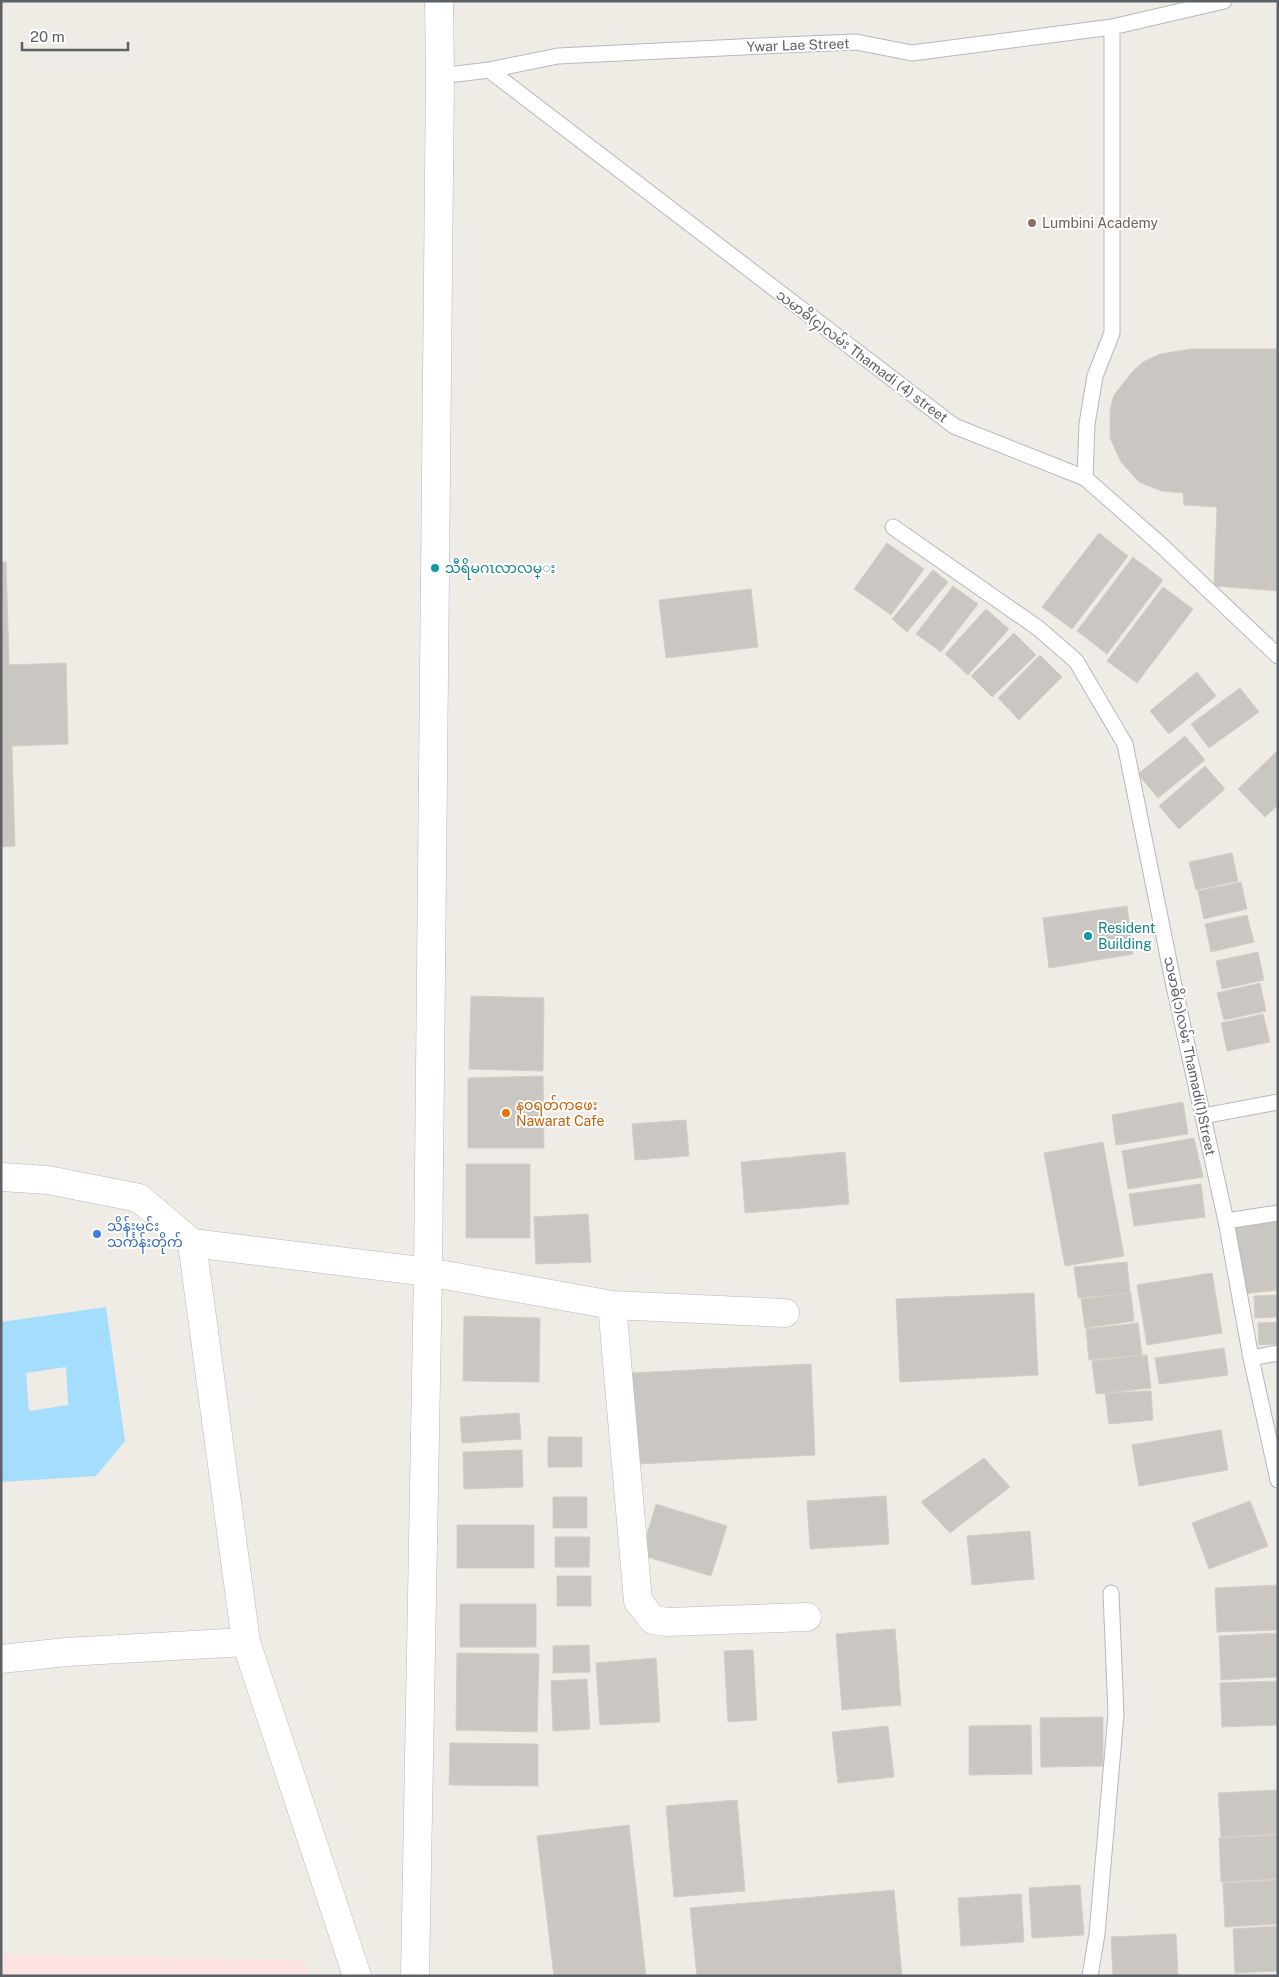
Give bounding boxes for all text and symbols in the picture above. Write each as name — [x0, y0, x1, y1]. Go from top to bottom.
scale bar — [22, 20, 129, 52]
text: 20 m — [30, 28, 65, 45]
street label: Ywar Lae Street — [746, 35, 850, 55]
place label: Lumbini Academy — [1042, 215, 1158, 231]
marker: Lumbini Academy — [1026, 217, 1038, 229]
street label: သမာဓိ(၄)လမ်း Thamadi (4) street — [771, 285, 952, 429]
place label: သီရိမဂၤလာလမ္‌း — [445, 558, 555, 580]
marker: သီရိမဂၤလာလမ္‌း — [429, 562, 441, 574]
place label: Resident Building — [1098, 920, 1155, 952]
marker: Resident Building — [1082, 930, 1094, 942]
street label: သမာဓိ(၁)လမ်း Thamadi(1)Street — [1161, 955, 1221, 1157]
place label: နဝရတ်ကဖေး Nawarat Cafe — [516, 1095, 605, 1129]
marker: နဝရတ်ကဖေး Nawarat Cafe — [500, 1107, 512, 1119]
place label: သိန်းမင်း သင်္ကန်းတိုက် — [107, 1216, 183, 1254]
marker: သိန်းမင်း သင်္ကန်းတိုက် — [91, 1228, 103, 1240]

